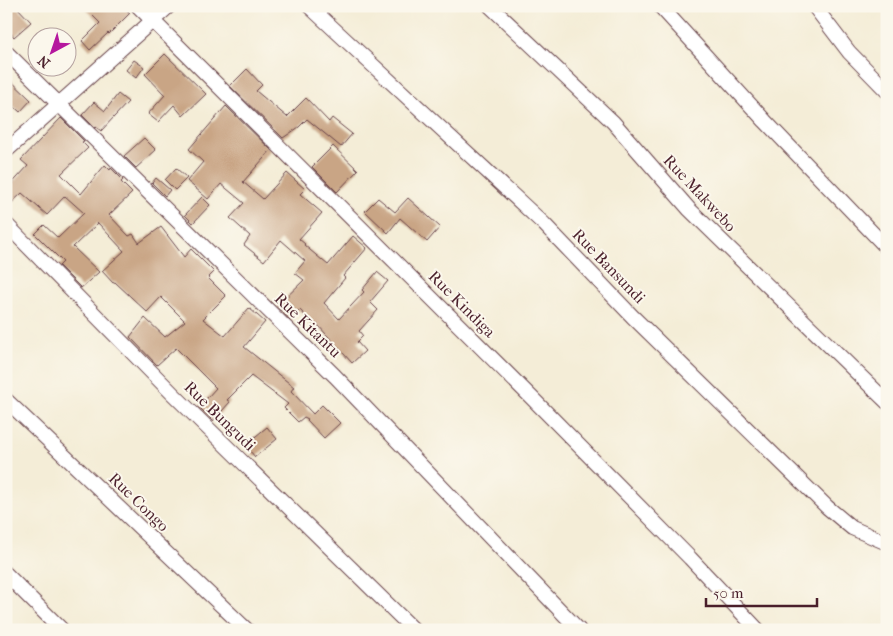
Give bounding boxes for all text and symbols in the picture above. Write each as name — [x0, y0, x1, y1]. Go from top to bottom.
north arrow — [28, 28, 78, 78]
text: N — [34, 51, 53, 72]
street label: Rue Makwebo — [660, 151, 740, 235]
street label: Rue Bansundi — [569, 225, 650, 307]
street label: Rue Kindiga — [425, 267, 500, 342]
street label: Rue Kitantu — [271, 289, 345, 361]
street label: Rue Bungudi — [180, 377, 260, 455]
street label: Rue Congo — [105, 469, 173, 535]
scale bar — [706, 576, 817, 608]
text: 50 m — [713, 584, 744, 602]

